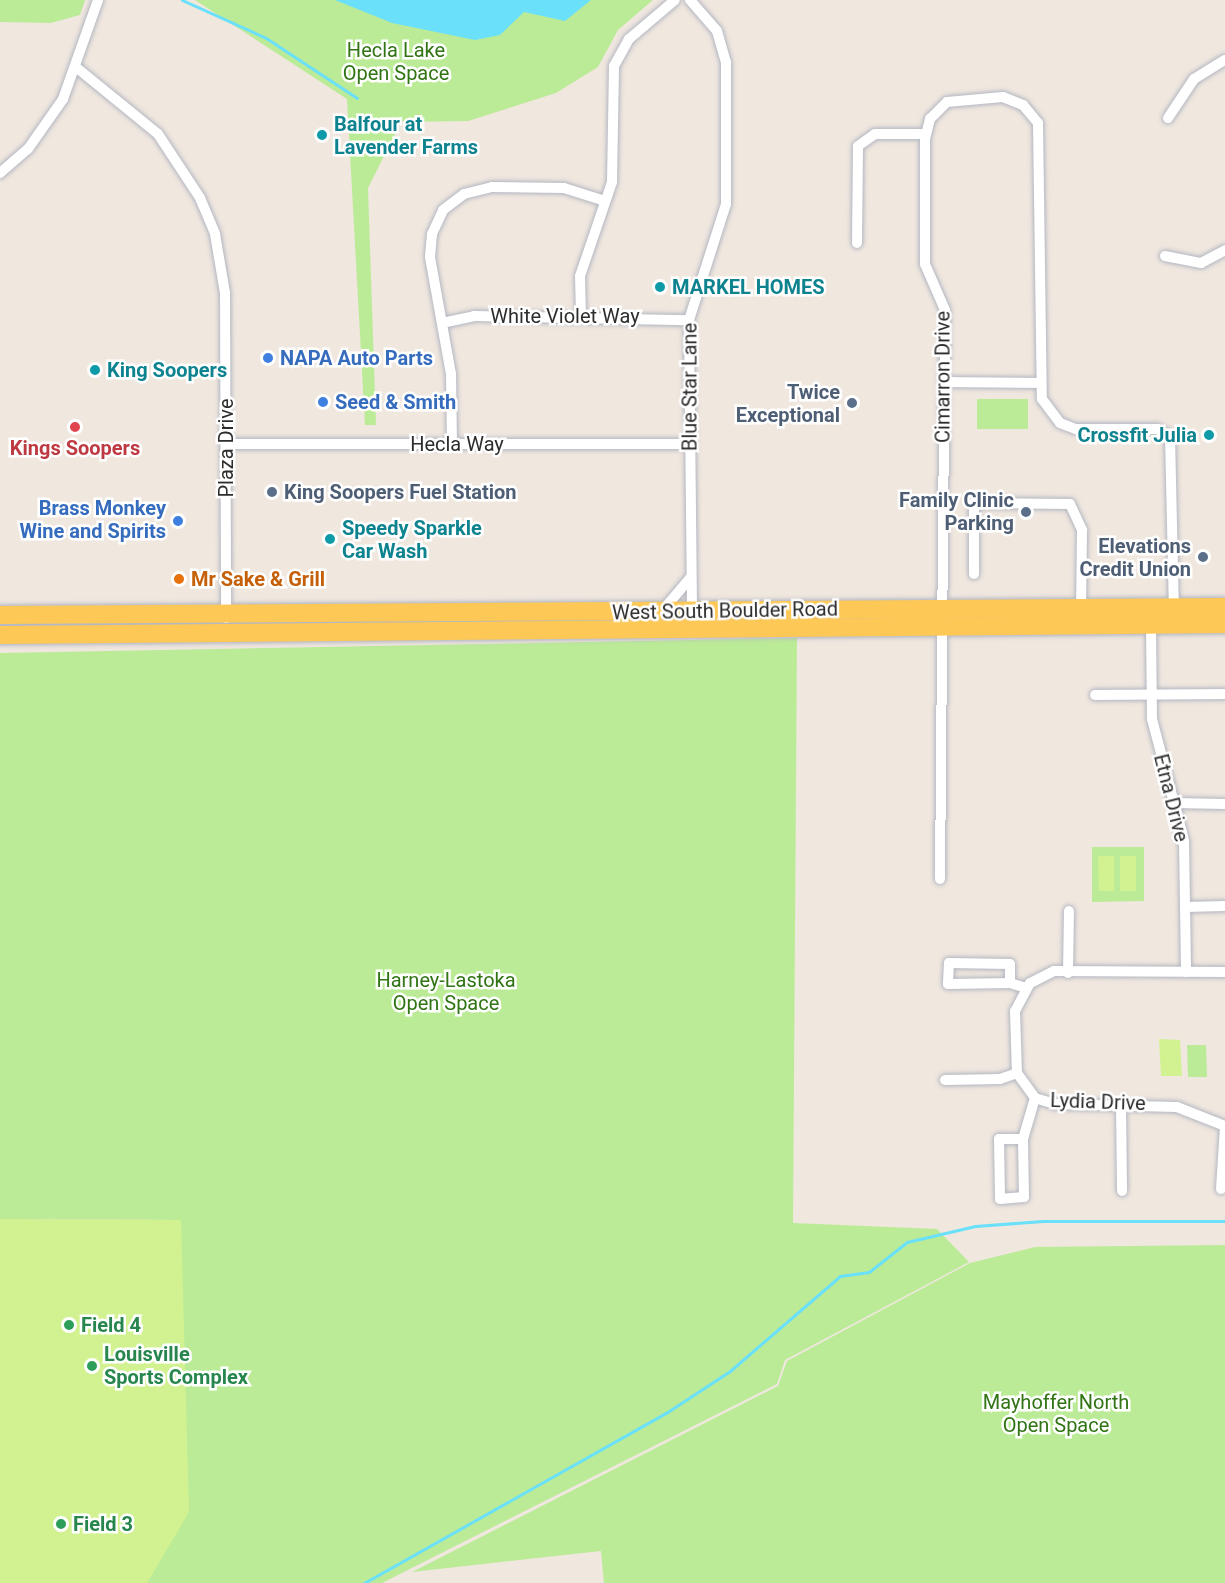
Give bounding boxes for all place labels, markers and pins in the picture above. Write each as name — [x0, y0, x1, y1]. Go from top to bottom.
place label: Balfour at Lavender Farms — [334, 112, 478, 159]
marker: Balfour at Lavender Farms — [315, 128, 329, 142]
place label: MARKEL HOMES — [672, 275, 825, 299]
marker: MARKEL HOMES — [653, 280, 667, 294]
place label: NAPA Auto Parts — [280, 346, 433, 370]
marker: NAPA Auto Parts — [261, 351, 275, 365]
place label: King Soopers — [107, 358, 227, 382]
marker: King Soopers — [88, 363, 102, 377]
place label: Twice Exceptional — [736, 380, 840, 427]
place label: Seed & Smith — [335, 390, 456, 414]
marker: Seed & Smith — [316, 395, 330, 409]
marker: Twice Exceptional — [845, 396, 859, 410]
marker: Kings Soopers — [68, 420, 82, 434]
place label: Crossfit Julia — [1077, 423, 1197, 447]
marker: Crossfit Julia — [1202, 428, 1216, 442]
place label: Kings Soopers — [10, 436, 140, 460]
place label: King Soopers Fuel Station — [284, 480, 516, 504]
marker: King Soopers Fuel Station — [265, 485, 279, 499]
place label: Family Clinic Parking — [899, 488, 1014, 535]
place label: Brass Monkey Wine and Spirits — [20, 497, 166, 544]
marker: Family Clinic Parking — [1019, 505, 1033, 519]
marker: Brass Monkey Wine and Spirits — [171, 514, 185, 528]
place label: Speedy Sparkle Car Wash — [342, 516, 482, 563]
marker: Speedy Sparkle Car Wash — [323, 532, 337, 546]
place label: Elevations Credit Union — [1079, 534, 1191, 581]
marker: Elevations Credit Union — [1196, 550, 1210, 564]
place label: Mr Sake & Grill — [191, 567, 325, 591]
marker: Mr Sake & Grill — [172, 572, 186, 586]
place label: Field 4 — [81, 1313, 141, 1337]
marker: Field 4 — [62, 1318, 76, 1332]
place label: Louisville Sports Complex — [104, 1342, 248, 1389]
marker: Louisville Sports Complex — [85, 1359, 99, 1373]
place label: Field 3 — [73, 1512, 133, 1536]
marker: Field 3 — [54, 1517, 68, 1531]

